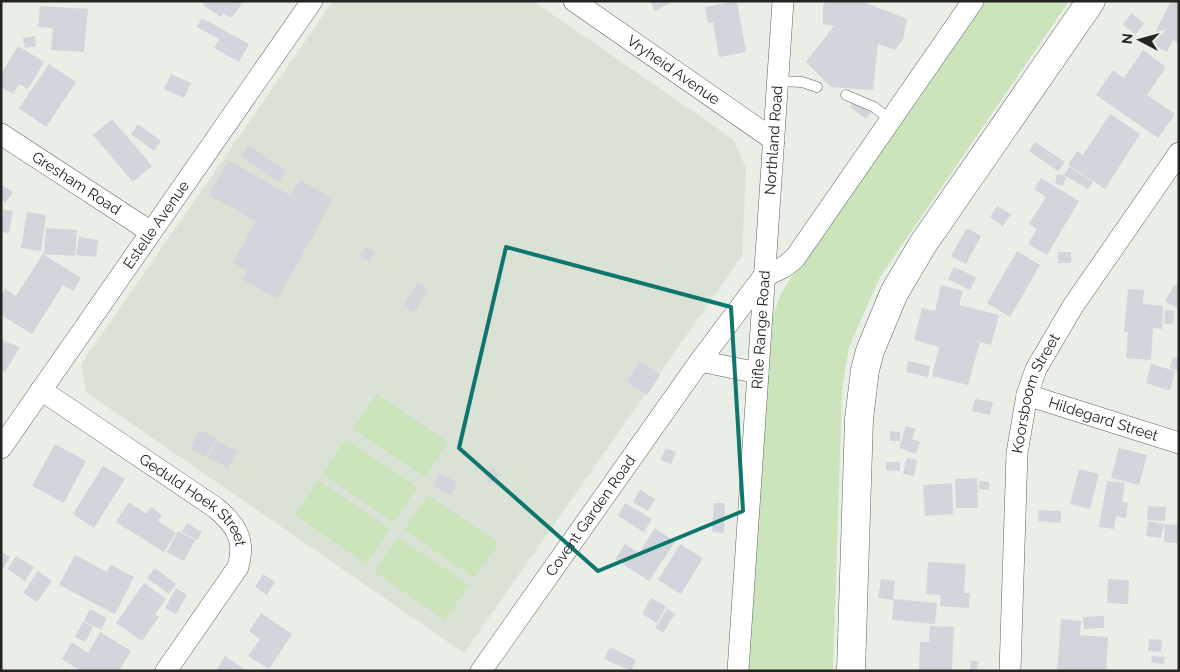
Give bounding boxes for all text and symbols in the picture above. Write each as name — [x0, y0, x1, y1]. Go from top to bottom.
north arrow — [1115, 15, 1165, 65]
street label: Vryheid Avenue — [623, 31, 723, 109]
text: N — [1119, 32, 1136, 45]
street label: Northland Road — [761, 85, 786, 196]
street label: Gresham Road — [29, 148, 124, 219]
street label: Estelle Avenue — [120, 177, 193, 272]
street label: Rifle Range Road — [748, 270, 774, 390]
street label: Koorsboom Street — [1008, 330, 1064, 455]
street label: Hildegard Street — [1046, 393, 1160, 445]
street label: Geduld Hoek Street — [136, 450, 250, 547]
street label: Covent Garden Road — [542, 452, 639, 580]

